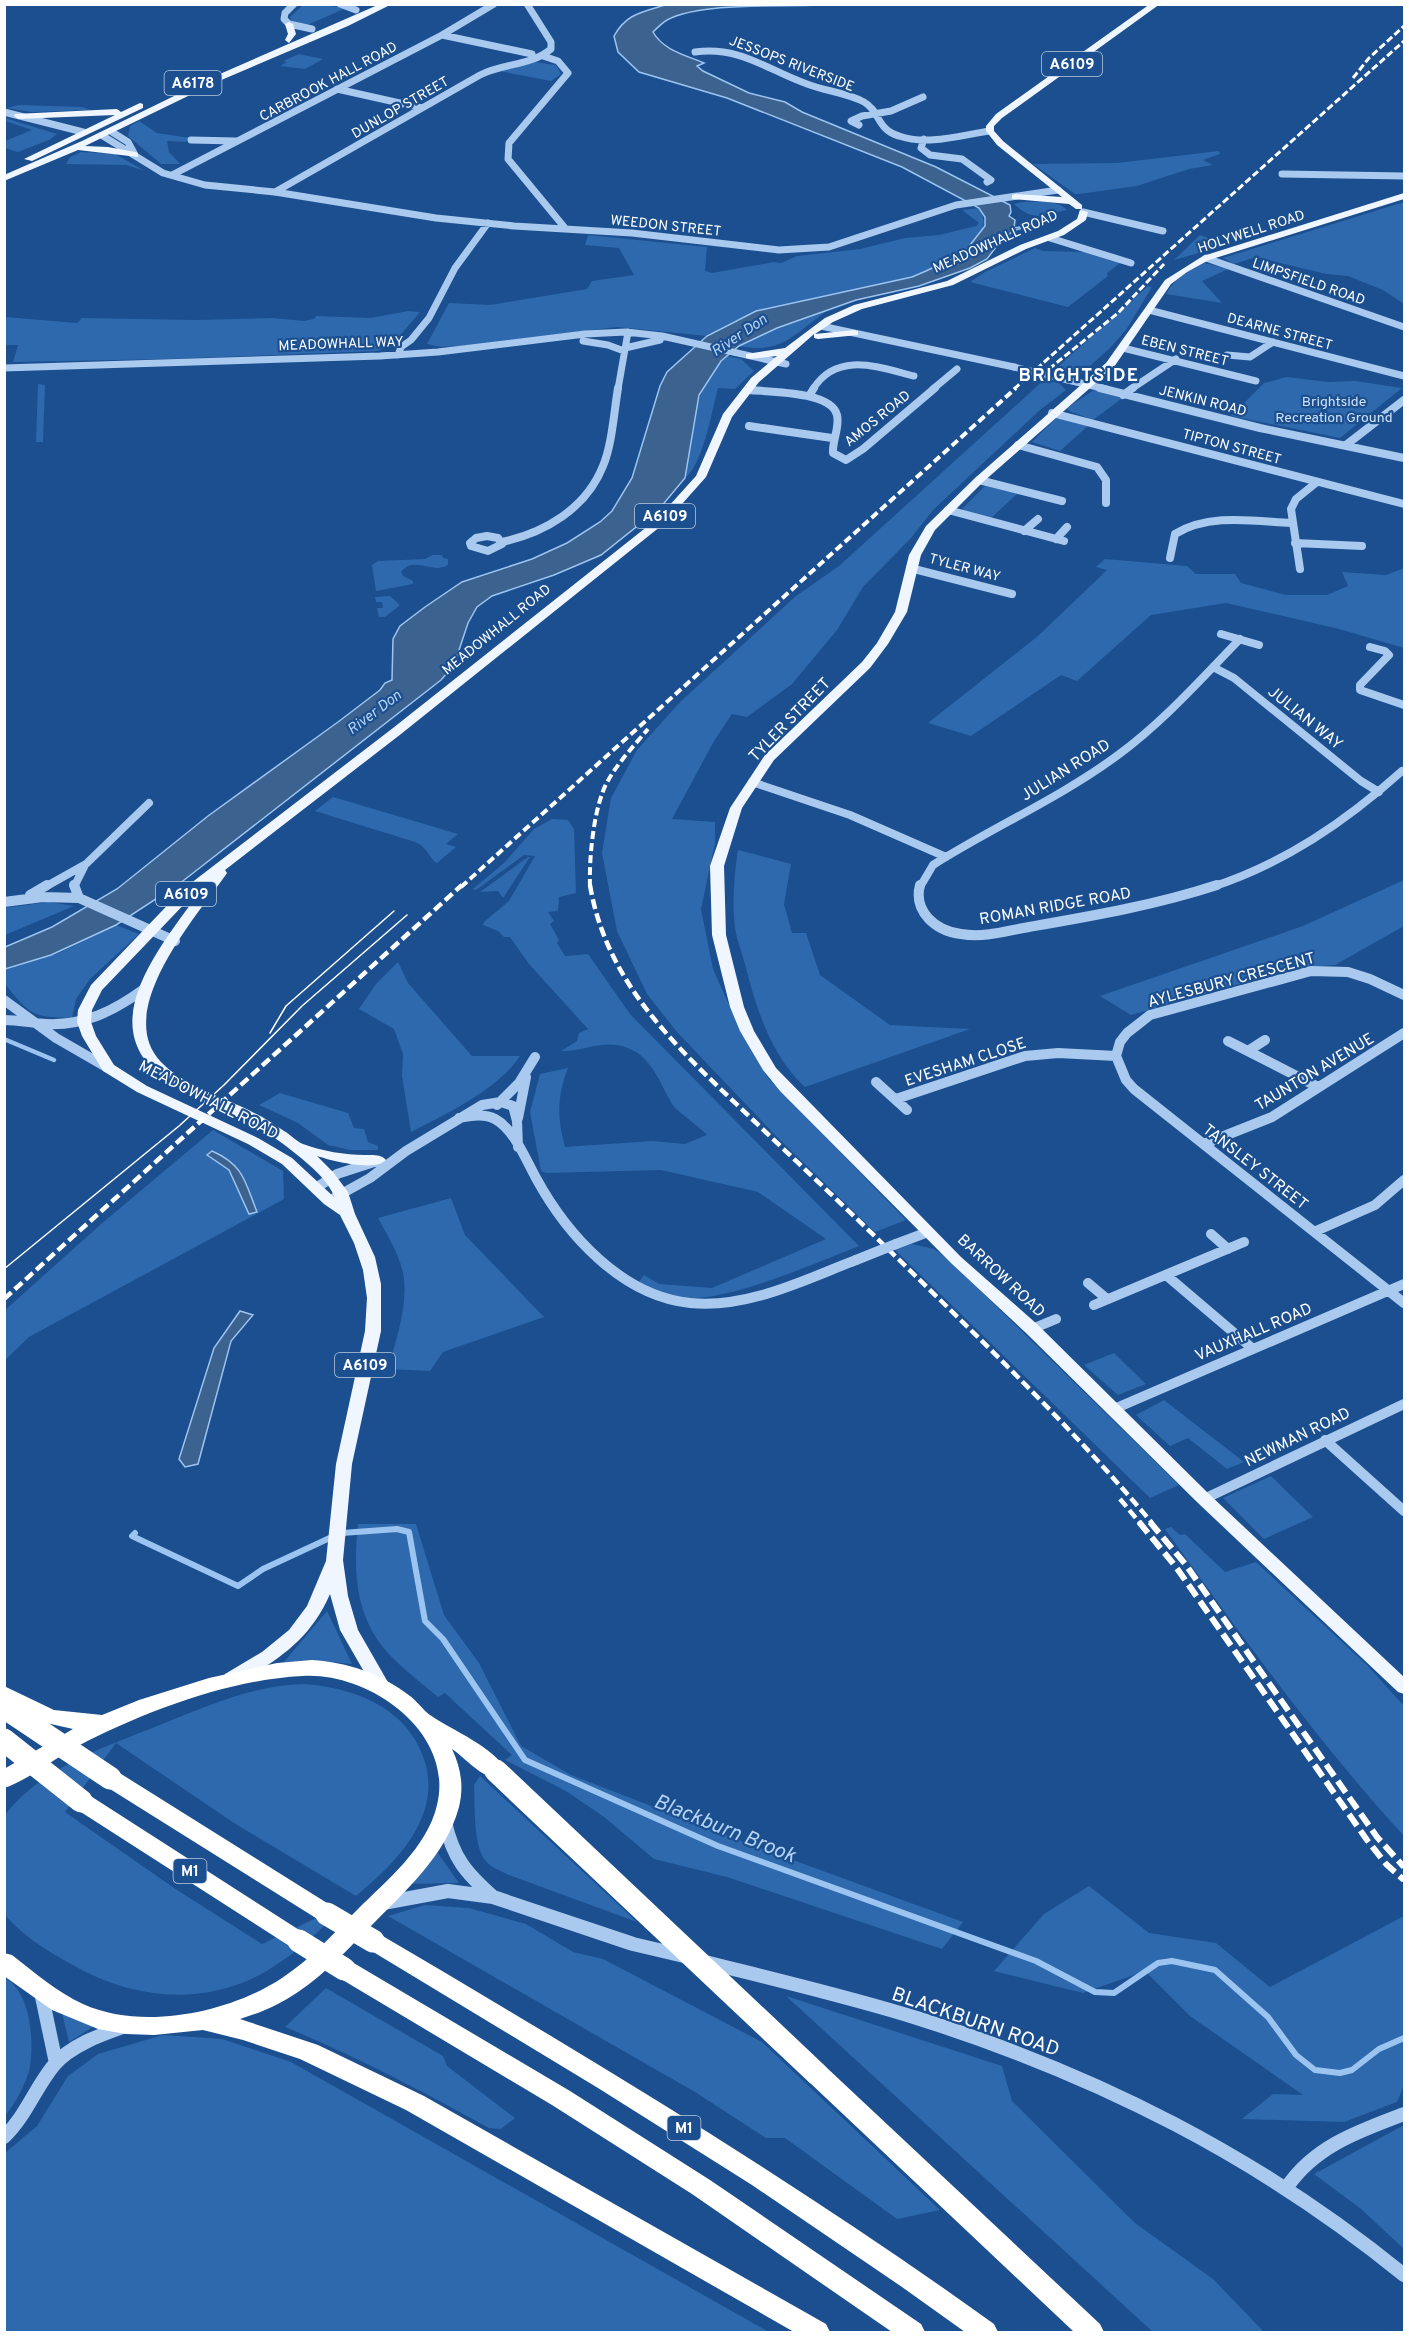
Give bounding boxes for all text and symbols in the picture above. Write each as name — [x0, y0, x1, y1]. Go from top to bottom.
street label: JESSOPS RIVERSIDE — [727, 33, 856, 96]
street label: CARBROOK HALL ROAD — [257, 39, 401, 126]
road number: A6109 — [1042, 52, 1102, 76]
road number: A6178 — [164, 71, 222, 95]
street label: DUNLOP STREET — [349, 74, 452, 143]
street label: MEADOWHALL ROAD — [931, 207, 1061, 278]
street label: HOLYWELL ROAD — [1196, 207, 1307, 258]
street label: WEEDON STREET — [610, 212, 722, 241]
street label: LIMPSFIELD ROAD — [1250, 255, 1367, 310]
street label: DEARNE STREET — [1225, 310, 1334, 355]
water label: River Don — [708, 311, 771, 362]
street label: EBEN STREET — [1139, 332, 1230, 371]
street label: MEADOWHALL WAY — [278, 334, 404, 355]
district label: BRIGHTSIDE — [1018, 365, 1140, 388]
street label: JENKIN ROAD — [1157, 382, 1248, 421]
street label: AMOS ROAD — [842, 387, 914, 451]
park label: Brightside Recreation Ground — [1275, 394, 1393, 427]
street label: TIPTON STREET — [1180, 426, 1283, 469]
road number: A6109 — [635, 504, 695, 528]
street label: TYLER WAY — [927, 551, 1002, 586]
street label: MEADOWHALL ROAD — [439, 581, 555, 679]
street label: TYLER STREET — [745, 674, 836, 767]
street label: JULIAN WAY — [1263, 682, 1346, 755]
water label: River Don — [344, 687, 406, 740]
street label: JULIAN ROAD — [1018, 735, 1114, 806]
road number: A6109 — [156, 882, 216, 906]
street label: ROMAN RIDGE ROAD — [978, 884, 1133, 930]
street label: AYLESBURY CRESCENT — [1146, 949, 1317, 1013]
street label: TAUNTON AVENUE — [1252, 1029, 1378, 1116]
street label: EVESHAM CLOSE — [902, 1034, 1029, 1092]
street label: MEADOWHALL ROAD — [135, 1057, 281, 1145]
street label: TANSLEY STREET — [1198, 1120, 1311, 1215]
street label: BARROW ROAD — [953, 1231, 1049, 1322]
street label: VAUXHALL ROAD — [1192, 1299, 1315, 1367]
road number: A6109 — [335, 1353, 395, 1377]
street label: NEWMAN ROAD — [1242, 1404, 1354, 1472]
water label: Blackburn Brook — [650, 1789, 800, 1870]
road number: M1 — [174, 1859, 207, 1883]
street label: BLACKBURN ROAD — [888, 1982, 1063, 2064]
road number: M1 — [668, 2116, 700, 2140]

